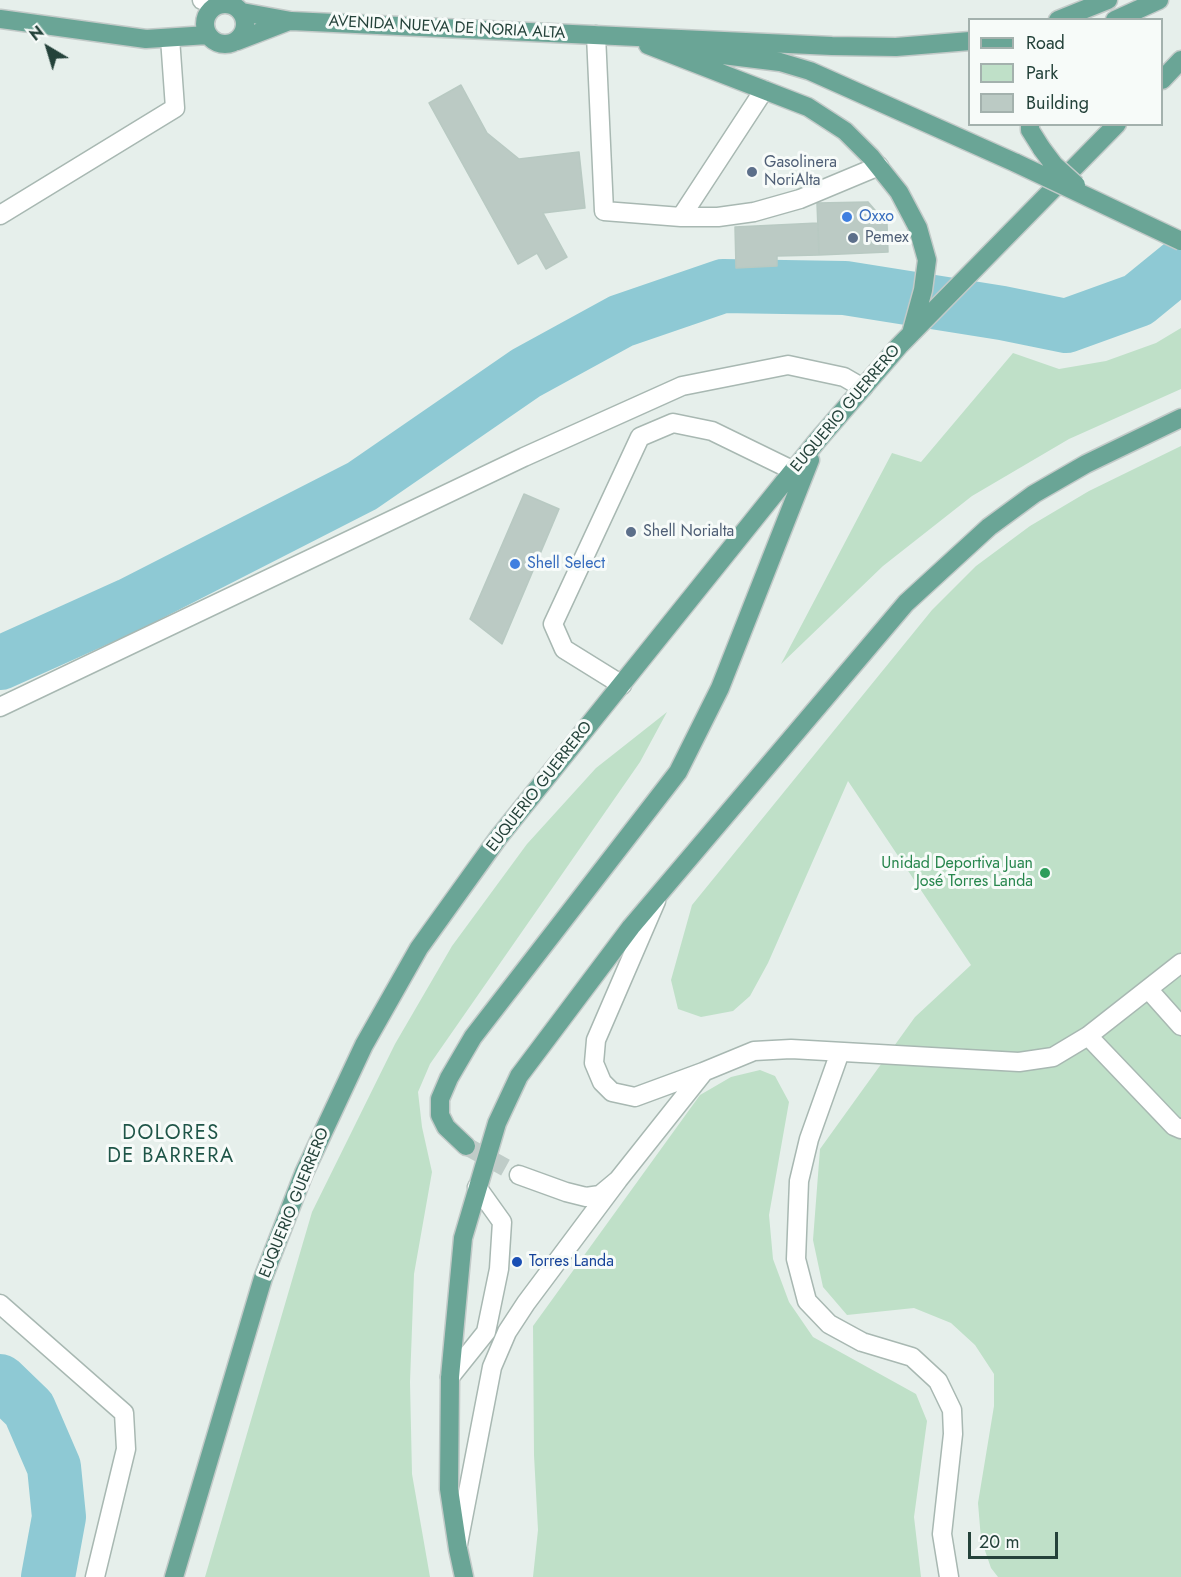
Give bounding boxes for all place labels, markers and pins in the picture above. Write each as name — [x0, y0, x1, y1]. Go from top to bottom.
place label: Gasolinera NoriAlta — [764, 153, 837, 191]
marker: Gasolinera NoriAlta — [745, 165, 759, 179]
place label: Oxxo — [859, 207, 894, 227]
marker: Oxxo — [840, 210, 854, 224]
place label: Pemex — [865, 228, 909, 248]
marker: Pemex — [846, 231, 860, 245]
place label: Shell Norialta — [643, 522, 734, 542]
marker: Shell Norialta — [624, 525, 638, 539]
place label: Shell Select — [527, 554, 605, 574]
marker: Shell Select — [508, 557, 522, 571]
place label: Unidad Deportiva Juan José Torres Landa — [881, 854, 1033, 892]
marker: Unidad Deportiva Juan José Torres Landa — [1038, 866, 1052, 880]
place label: Torres Landa — [529, 1252, 614, 1272]
marker: Torres Landa — [510, 1255, 524, 1269]

